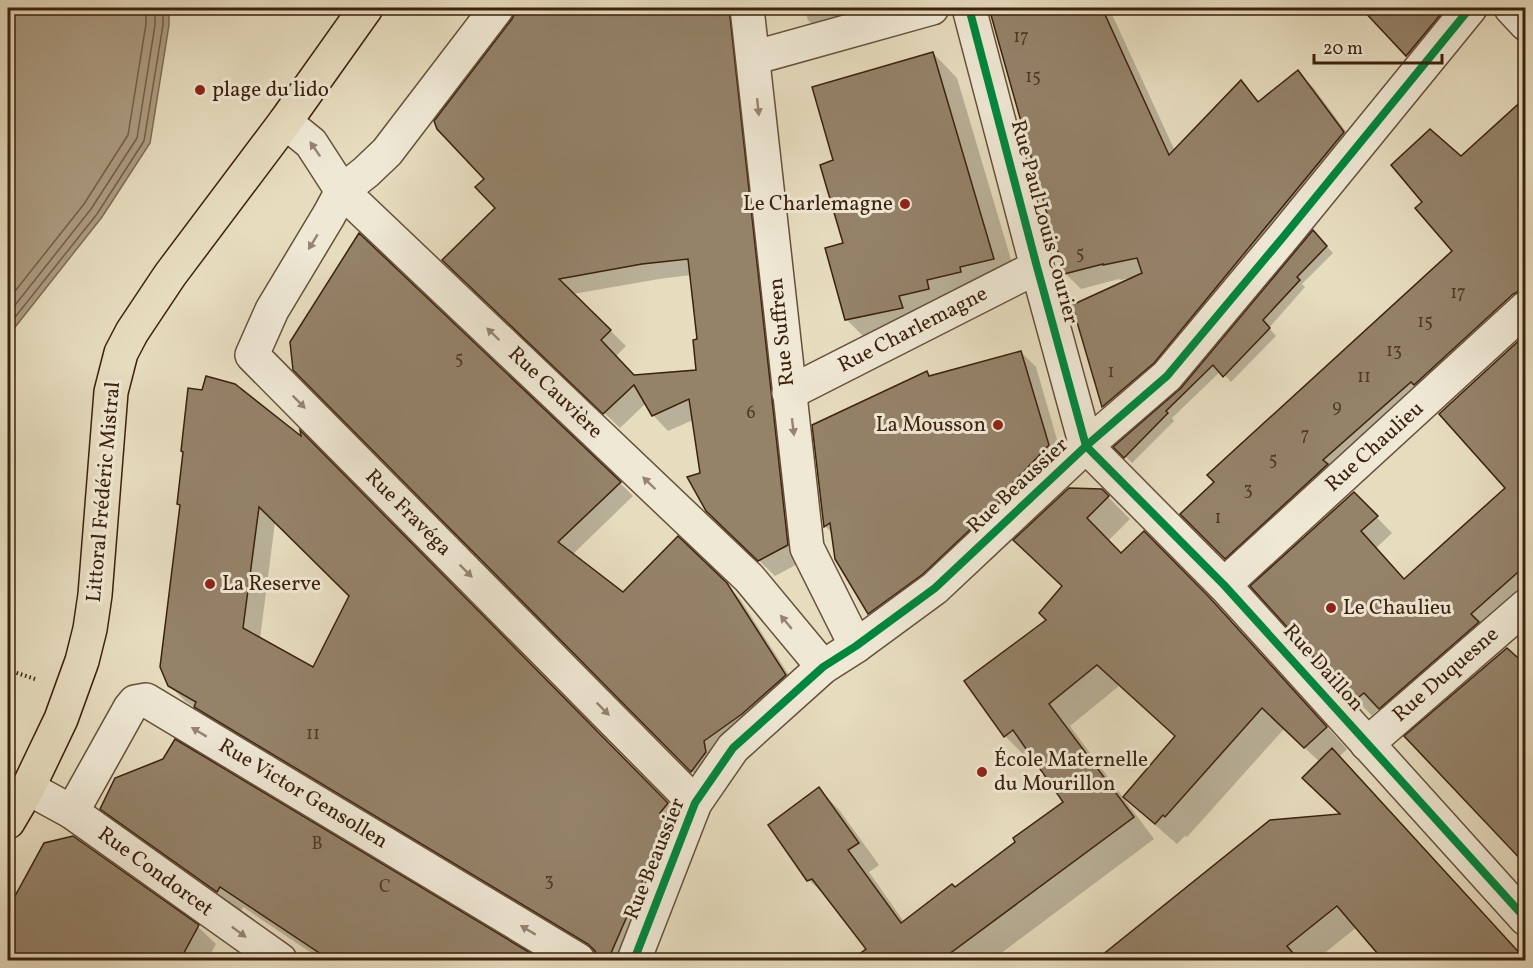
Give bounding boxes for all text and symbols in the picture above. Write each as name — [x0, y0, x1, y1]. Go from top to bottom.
house number: 17 — [1013, 25, 1029, 50]
scale bar — [1314, 27, 1442, 65]
text: 20 m — [1323, 37, 1363, 62]
house number: 15 — [1025, 65, 1041, 90]
place label: plage du lido — [212, 76, 329, 105]
marker: plage du lido — [193, 83, 207, 97]
one-way arrow — [753, 98, 763, 117]
street label: Rue Paul Louis Courier — [1003, 117, 1085, 327]
one-way arrow — [309, 142, 321, 158]
place label: Le Charlemagne — [743, 190, 893, 219]
marker: Le Charlemagne — [898, 197, 912, 211]
one-way arrow — [308, 234, 319, 250]
house number: 5 — [1076, 242, 1084, 267]
street label: Rue Suffren — [762, 276, 802, 388]
street label: Rue Charlemagne — [833, 280, 993, 380]
house number: 17 — [1450, 281, 1466, 306]
house number: 15 — [1417, 310, 1433, 335]
one-way arrow — [486, 328, 500, 342]
house number: 13 — [1386, 339, 1402, 364]
street label: Rue Cauvière — [501, 340, 609, 446]
house number: 5 — [455, 347, 463, 372]
house number: 1 — [1108, 360, 1114, 385]
house number: 11 — [1357, 365, 1371, 390]
street label: Littoral Frédéric Mistral — [80, 380, 128, 604]
one-way arrow — [292, 395, 306, 410]
street label: Rue Chaulieu — [1319, 395, 1431, 499]
house number: 9 — [1332, 395, 1342, 420]
house number: 6 — [746, 401, 756, 426]
place label: La Mousson — [876, 411, 986, 440]
one-way arrow — [788, 417, 797, 436]
marker: La Mousson — [991, 418, 1005, 432]
house number: 7 — [1301, 423, 1309, 448]
street label: Rue Beaussier — [961, 431, 1075, 541]
house number: 5 — [1269, 448, 1277, 473]
street label: Rue Fravéga — [358, 463, 458, 563]
one-way arrow — [642, 476, 657, 490]
house number: 3 — [1243, 478, 1253, 503]
house number: 1 — [1215, 506, 1221, 531]
one-way arrow — [458, 563, 472, 577]
place label: La Reserve — [222, 570, 321, 599]
marker: La Reserve — [203, 577, 217, 591]
place label: Le Chaulieu — [1343, 594, 1452, 623]
marker: Le Chaulieu — [1324, 601, 1338, 615]
one-way arrow — [779, 614, 792, 630]
street label: Rue Daillon — [1276, 618, 1370, 718]
street label: Rue Duquesne — [1387, 621, 1505, 729]
one-way arrow — [595, 702, 609, 716]
house number: 11 — [306, 722, 320, 747]
one-way arrow — [191, 726, 207, 737]
street label: Rue Victor Gensollen — [213, 732, 393, 856]
place label: École Maternelle du Mourillon — [994, 746, 1148, 799]
marker: École Maternelle du Mourillon — [975, 765, 989, 779]
street label: Rue Beaussier — [617, 794, 693, 924]
street label: Rue Condorcet — [91, 820, 219, 924]
house number: B — [311, 832, 323, 857]
house number: 3 — [544, 869, 554, 894]
house number: C — [379, 875, 391, 900]
one-way arrow — [520, 925, 536, 936]
one-way arrow — [231, 926, 247, 938]

